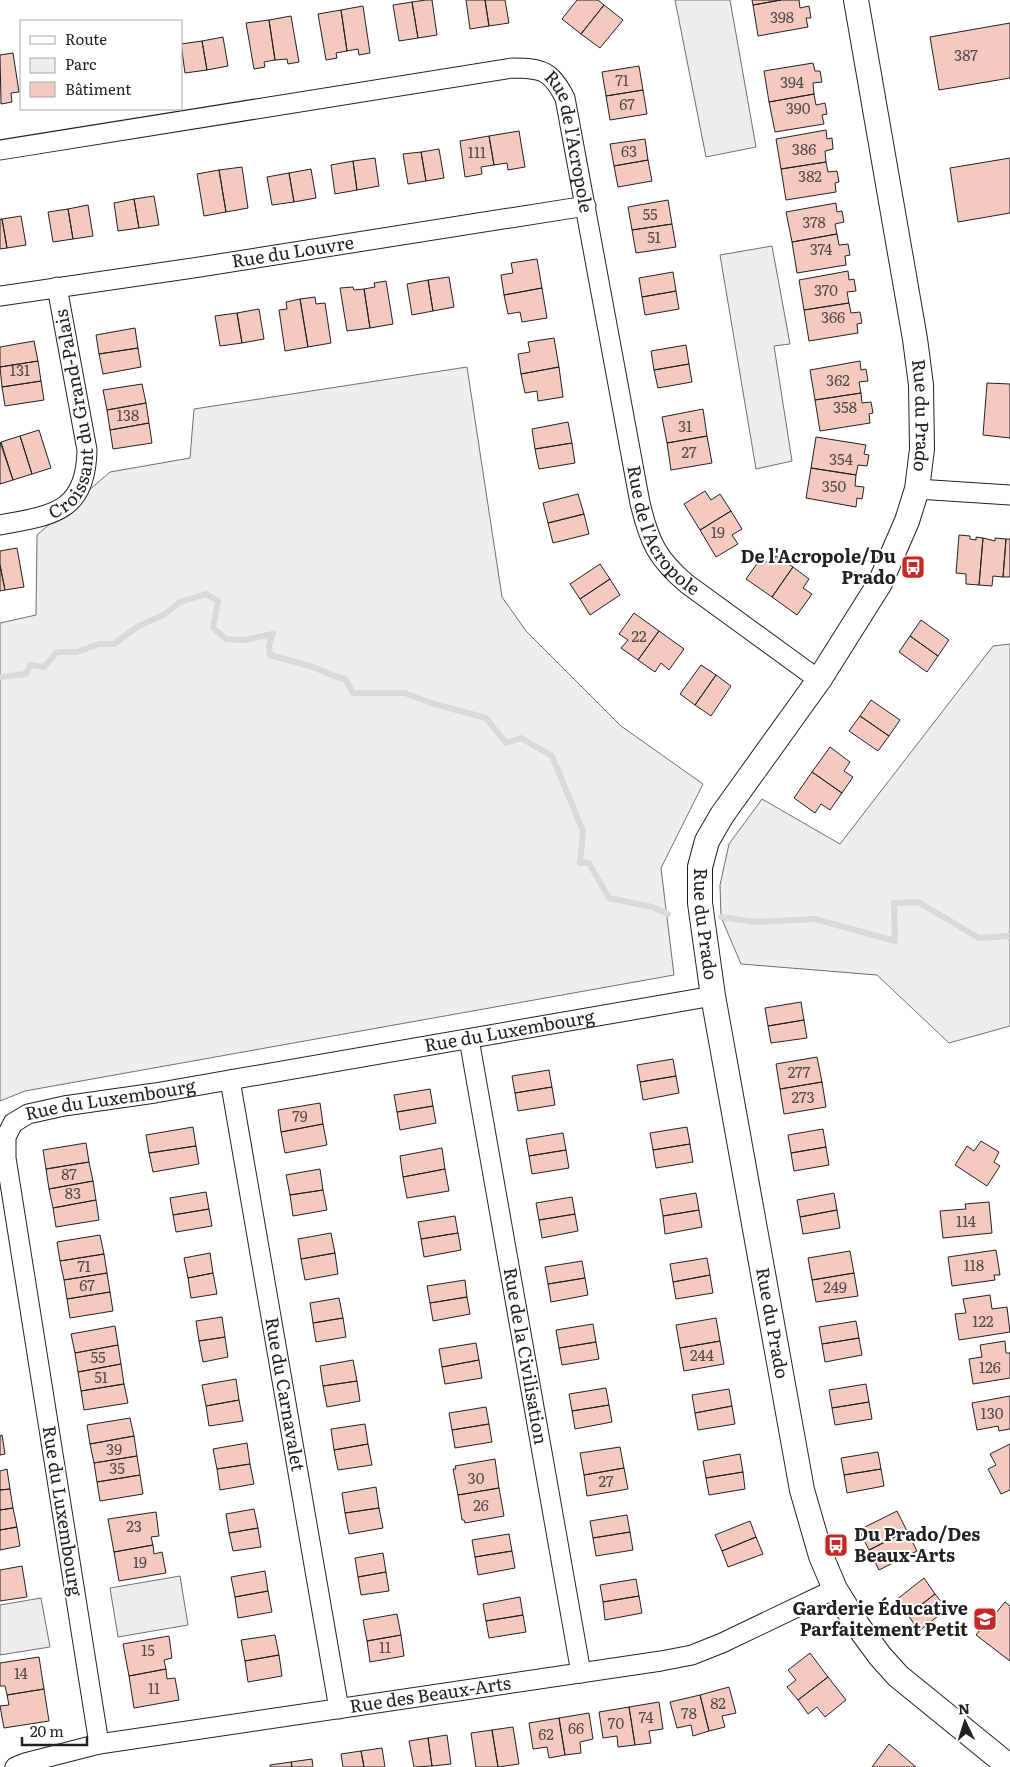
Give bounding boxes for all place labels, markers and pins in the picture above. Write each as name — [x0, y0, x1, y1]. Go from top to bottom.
place label: De l'Acropole/Du Prado — [740, 542, 896, 590]
bus stop icon: De l'Acropole/Du Prado — [900, 554, 926, 580]
place label: Du Prado/Des Beaux-Arts — [854, 1520, 980, 1568]
bus stop icon: Du Prado/Des Beaux-Arts — [823, 1532, 849, 1558]
place label: Garderie Éducative Parfaitement Petit — [792, 1594, 968, 1642]
school or university icon: Garderie Éducative Parfaitement Petit — [972, 1606, 998, 1632]

